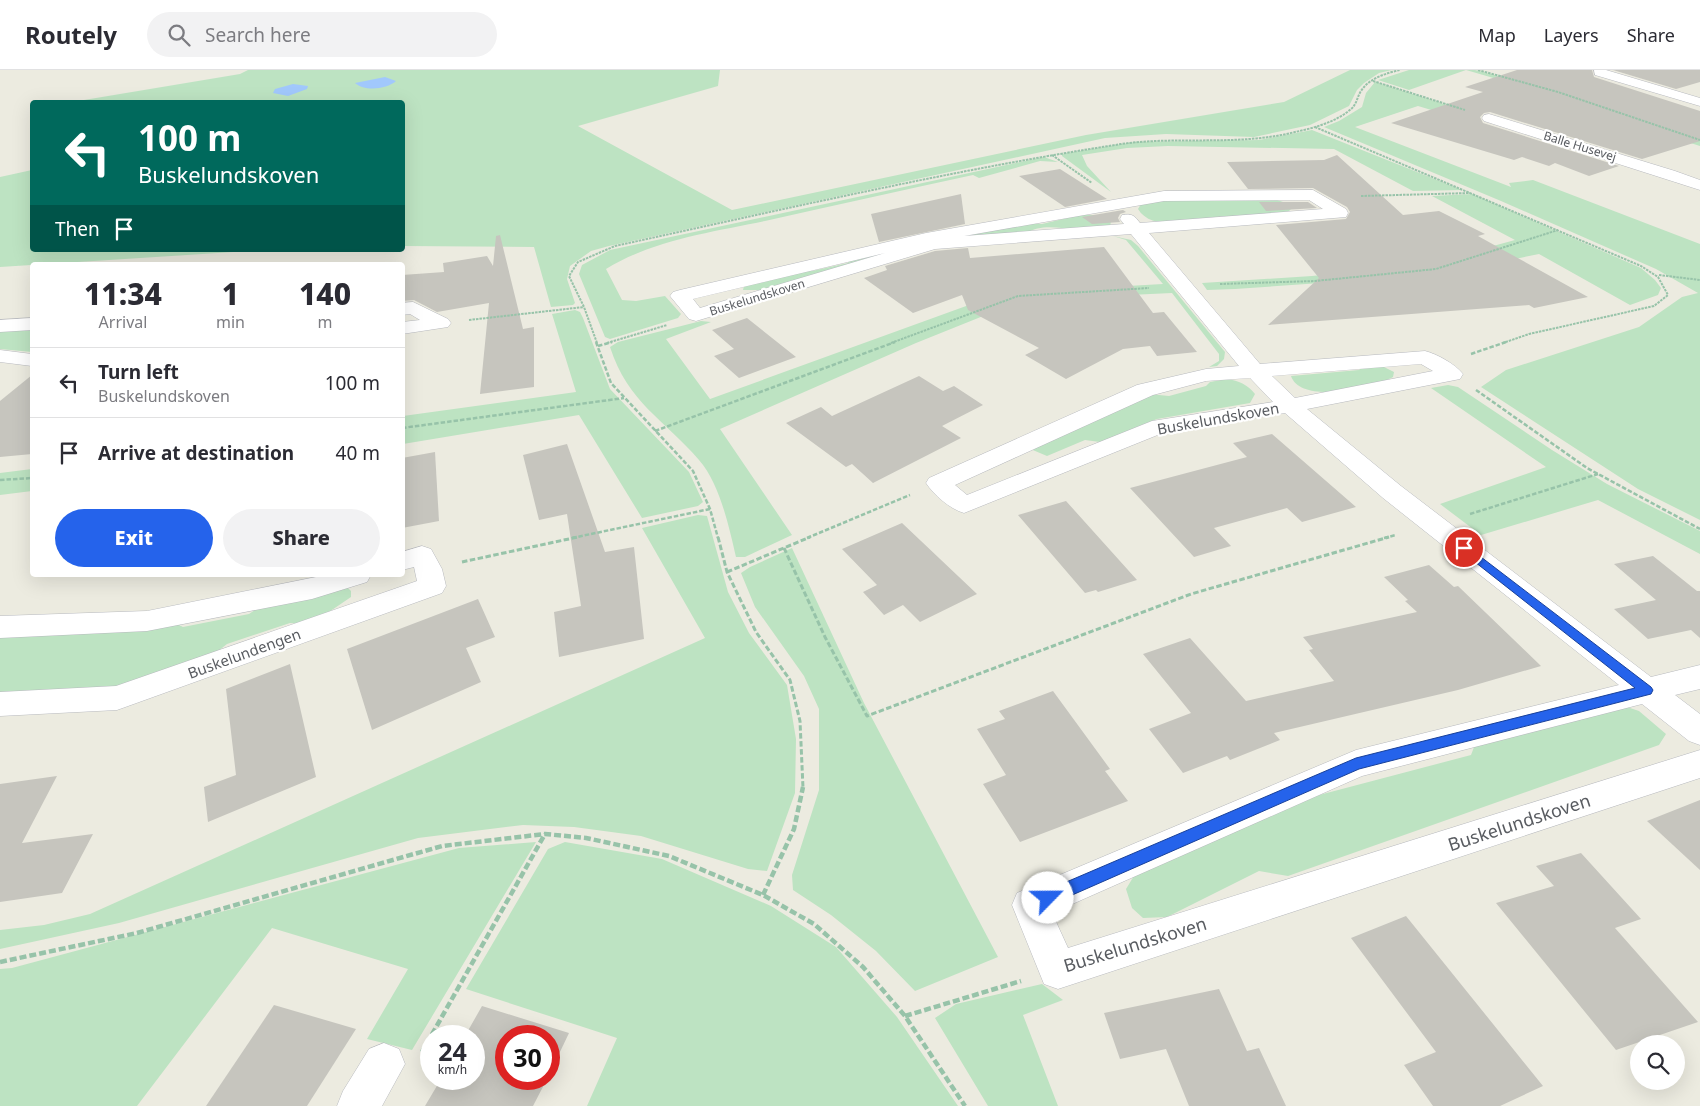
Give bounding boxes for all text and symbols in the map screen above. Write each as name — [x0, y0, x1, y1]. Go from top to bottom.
search box — [147, 12, 497, 57]
text: Routely — [25, 18, 117, 51]
icon: search — [165, 21, 193, 49]
text: Search here — [205, 22, 311, 48]
text: Map — [1478, 23, 1516, 47]
text: Layers — [1544, 23, 1599, 47]
text: Share — [1627, 23, 1675, 47]
text: 100 m — [138, 114, 241, 161]
icon: left — [55, 120, 120, 185]
street label: Balle Husevej — [1542, 127, 1618, 165]
text: Buskelundskoven — [138, 159, 319, 189]
icon: arrive — [110, 215, 138, 243]
text: Then — [55, 216, 100, 242]
text: 11:34 — [84, 273, 162, 314]
text: 1 — [222, 273, 239, 314]
text: 140 — [299, 273, 351, 314]
street label: Buskelundskoven — [707, 274, 807, 320]
text: Arrival — [99, 311, 147, 333]
text: min — [216, 311, 245, 333]
text: m — [317, 311, 332, 333]
text: Turn left — [98, 359, 179, 385]
icon: left — [55, 369, 83, 397]
text: 100 m — [325, 370, 380, 396]
text: Buskelundskoven — [98, 385, 230, 407]
street label: Buskelundskoven — [1155, 397, 1281, 439]
icon: arrive — [55, 439, 83, 467]
text: Arrive at destination — [98, 440, 294, 466]
text: 40 m — [336, 440, 380, 466]
button: Exit — [55, 509, 213, 567]
button: Share — [223, 509, 380, 567]
pin — [1443, 527, 1485, 569]
icon: arrive — [1450, 534, 1478, 562]
street label: Buskelundengen — [185, 623, 303, 683]
street label: Buskelundskoven — [1445, 788, 1593, 856]
position arrow — [1021, 871, 1073, 923]
street label: Buskelundskoven — [1061, 911, 1209, 977]
speed limit sign: 30 — [495, 1025, 560, 1090]
text: 24 — [438, 1034, 467, 1068]
map controls — [1630, 1035, 1685, 1090]
button: search — [1630, 1035, 1685, 1090]
text: km/h — [438, 1061, 467, 1078]

